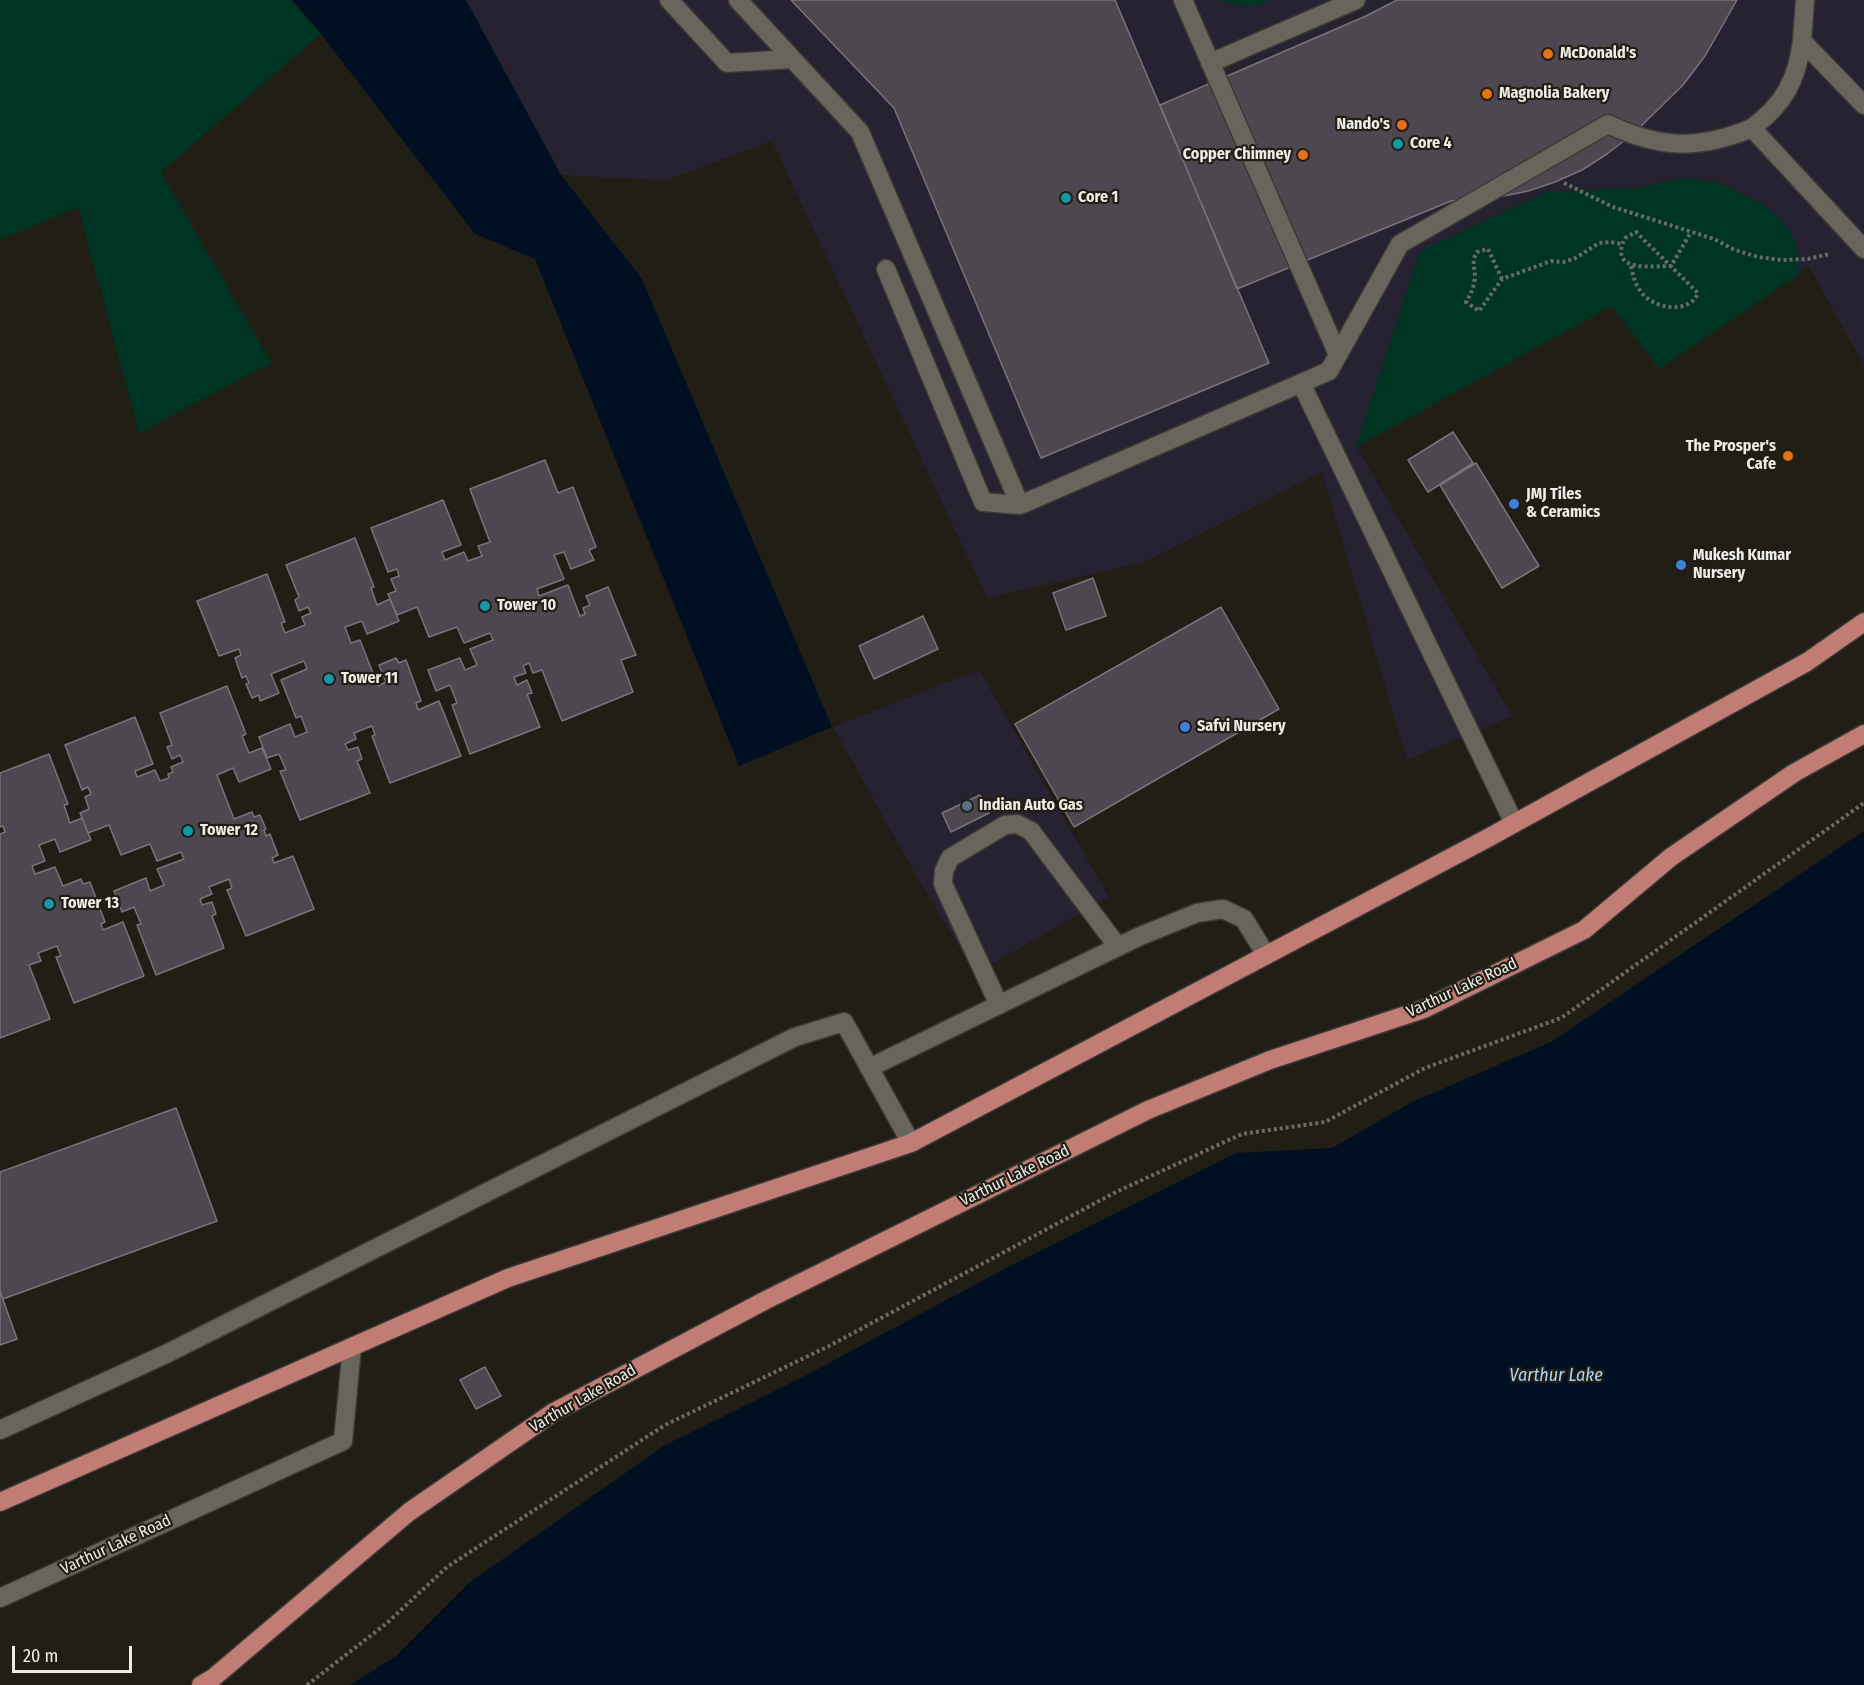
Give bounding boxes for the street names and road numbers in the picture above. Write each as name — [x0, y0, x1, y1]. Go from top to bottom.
street label: Varthur Lake Road — [1404, 954, 1520, 1022]
street label: Varthur Lake Road — [957, 1141, 1073, 1211]
street label: Varthur Lake Road — [527, 1361, 639, 1437]
street label: Varthur Lake Road — [58, 1511, 174, 1579]

